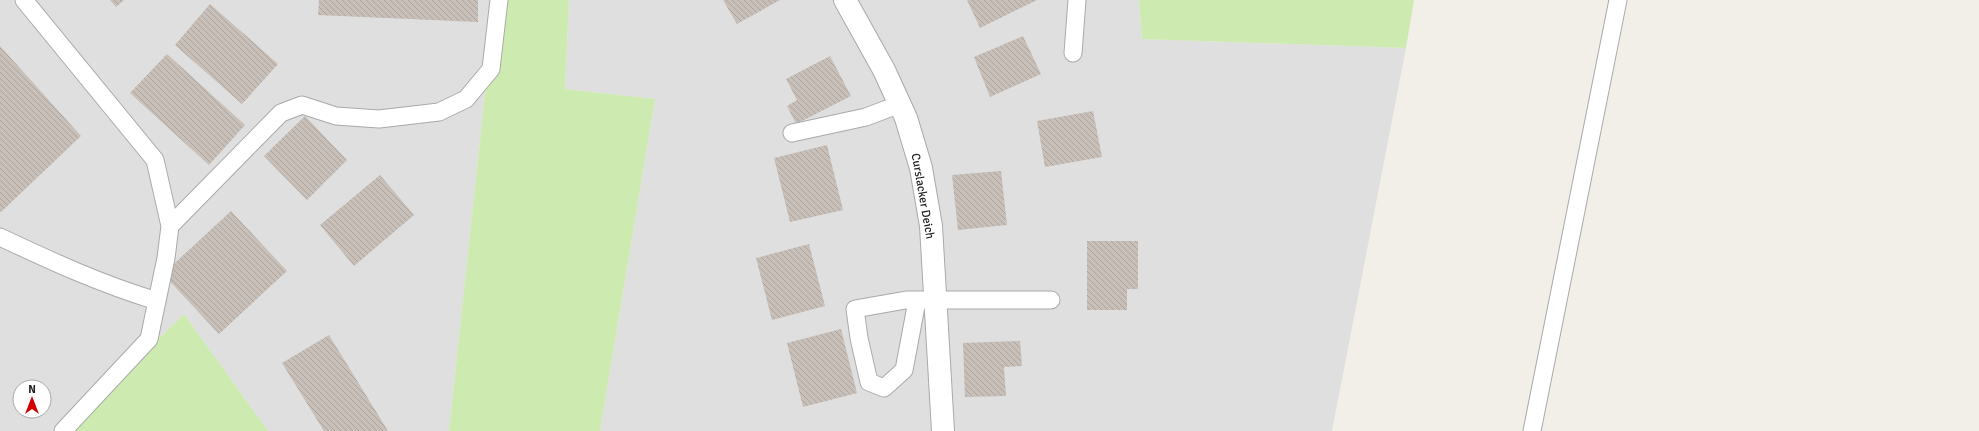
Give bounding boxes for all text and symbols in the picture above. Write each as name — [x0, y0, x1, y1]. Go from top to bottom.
street label: Curslacker Deich — [908, 152, 937, 240]
north arrow — [12, 379, 52, 419]
text: N — [28, 383, 36, 396]

